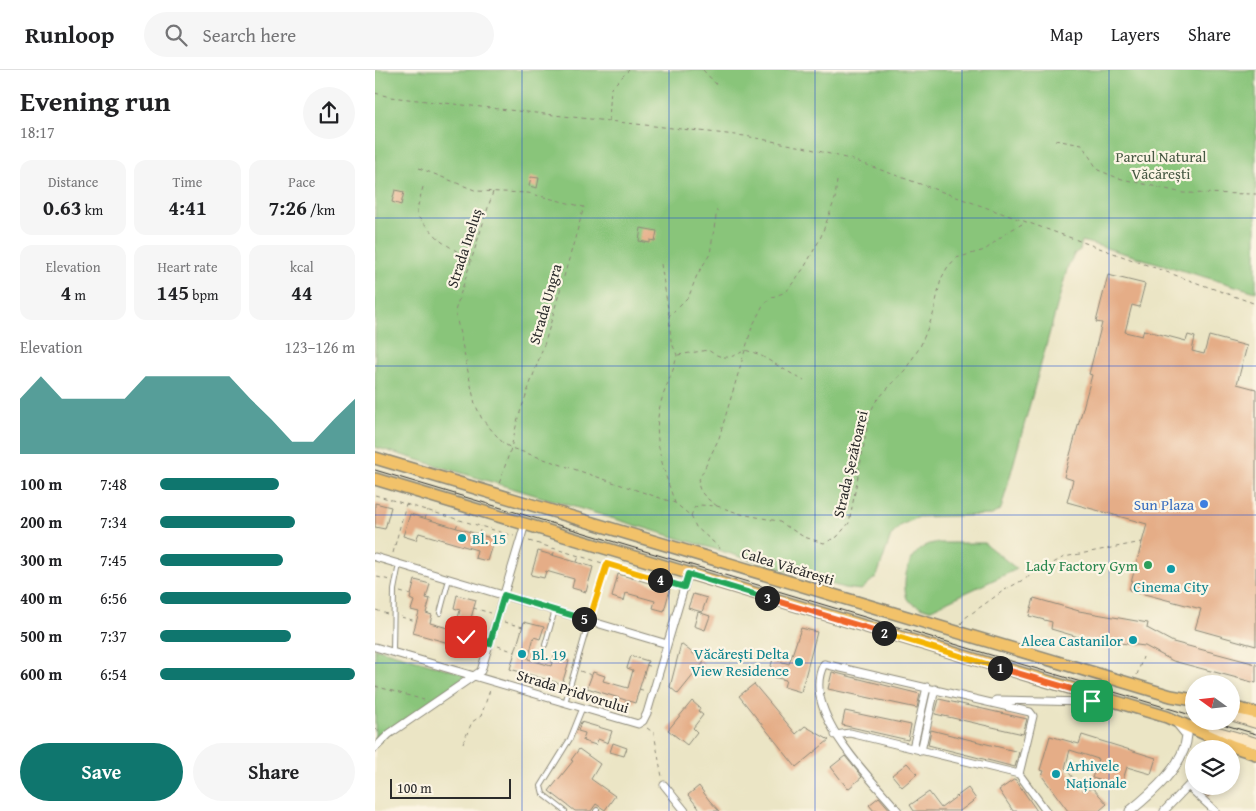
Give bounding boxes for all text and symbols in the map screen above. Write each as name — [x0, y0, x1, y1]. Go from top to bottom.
search box — [144, 12, 494, 57]
text: Runloop — [25, 17, 114, 52]
icon: search — [162, 21, 190, 49]
text: Search here — [202, 21, 296, 49]
text: Map — [1050, 21, 1083, 48]
text: Layers — [1111, 21, 1160, 48]
text: Share — [1188, 21, 1231, 48]
text: Evening run — [20, 80, 171, 121]
button: share — [303, 87, 355, 139]
text: 18:17 — [20, 120, 55, 144]
park label: Parcul Natural Văcărești — [1115, 146, 1207, 184]
text: Distance — [48, 172, 98, 192]
text: Time — [173, 172, 202, 192]
text: Pace — [288, 172, 315, 192]
text: 0.63 — [43, 192, 82, 223]
text: 4:41 — [168, 192, 207, 223]
text: 7:26 — [268, 192, 307, 223]
text: km — [82, 200, 103, 220]
text: /km — [307, 200, 335, 220]
street label: Strada Ineluș — [441, 205, 487, 290]
text: Elevation — [46, 257, 101, 277]
text: Heart rate — [157, 257, 218, 277]
text: kcal — [290, 257, 314, 277]
street label: Strada Ungra — [523, 261, 567, 347]
text: 4 — [60, 277, 71, 308]
text: 145 — [157, 277, 189, 308]
text: 44 — [291, 277, 313, 308]
text: m — [71, 285, 86, 305]
text: bpm — [189, 285, 218, 305]
text: Elevation — [20, 335, 83, 359]
text: 123–126 m — [285, 335, 355, 359]
street label: Strada Șezătoarei — [827, 408, 873, 520]
text: 100 m — [20, 472, 62, 496]
text: 7:48 — [100, 472, 127, 496]
place label: Sun Plaza — [1134, 494, 1194, 515]
marker: Sun Plaza — [1198, 498, 1210, 510]
text: 200 m — [20, 510, 62, 534]
text: 7:34 — [100, 510, 127, 534]
place label: Bl. 15 — [472, 528, 506, 549]
marker: Bl. 15 — [456, 532, 468, 544]
street label: Calea Văcărești — [739, 542, 837, 590]
text: 300 m — [20, 548, 62, 572]
text: 7:45 — [100, 548, 127, 572]
place label: Lady Factory Gym — [1026, 555, 1139, 576]
marker: Lady Factory Gym — [1142, 559, 1154, 571]
marker: Cinema City — [1165, 563, 1177, 575]
pin: 4 — [647, 568, 673, 592]
text: 4 — [657, 570, 664, 590]
place label: Cinema City — [1133, 576, 1209, 597]
text: 400 m — [20, 586, 62, 610]
text: 6:56 — [100, 586, 127, 610]
pin: 3 — [755, 586, 779, 610]
text: 3 — [764, 588, 771, 608]
pin: 5 — [571, 606, 597, 632]
text: 5 — [581, 609, 588, 629]
pin — [445, 616, 487, 658]
pin: 2 — [871, 620, 897, 646]
icon: check — [452, 623, 480, 651]
text: 2 — [881, 623, 888, 643]
text: 500 m — [20, 624, 62, 648]
text: 7:37 — [100, 624, 127, 648]
place label: Aleea Castanilor — [1021, 630, 1123, 651]
marker: Aleea Castanilor — [1127, 634, 1139, 646]
place label: Văcărești Delta View Residence — [691, 643, 789, 681]
place label: Bl. 19 — [532, 644, 566, 665]
marker: Bl. 19 — [516, 648, 528, 660]
marker: Văcărești Delta View Residence — [793, 656, 805, 668]
pin: 1 — [987, 656, 1013, 680]
text: 1 — [997, 658, 1004, 678]
text: 600 m — [20, 662, 62, 686]
text: 6:54 — [100, 662, 127, 686]
street label: Strada Pridvorului — [514, 664, 632, 718]
north arrow — [1185, 675, 1240, 730]
map controls — [1185, 675, 1240, 795]
pin — [1071, 680, 1113, 722]
icon: arrive — [1078, 687, 1106, 715]
button: layers — [1185, 740, 1240, 795]
button: Save — [20, 743, 183, 801]
button: Share — [193, 743, 355, 801]
place label: Arhivele Naționale — [1066, 755, 1127, 793]
marker: Arhivele Naționale — [1050, 768, 1062, 780]
scale bar — [390, 776, 511, 799]
text: 100 m — [397, 778, 432, 798]

